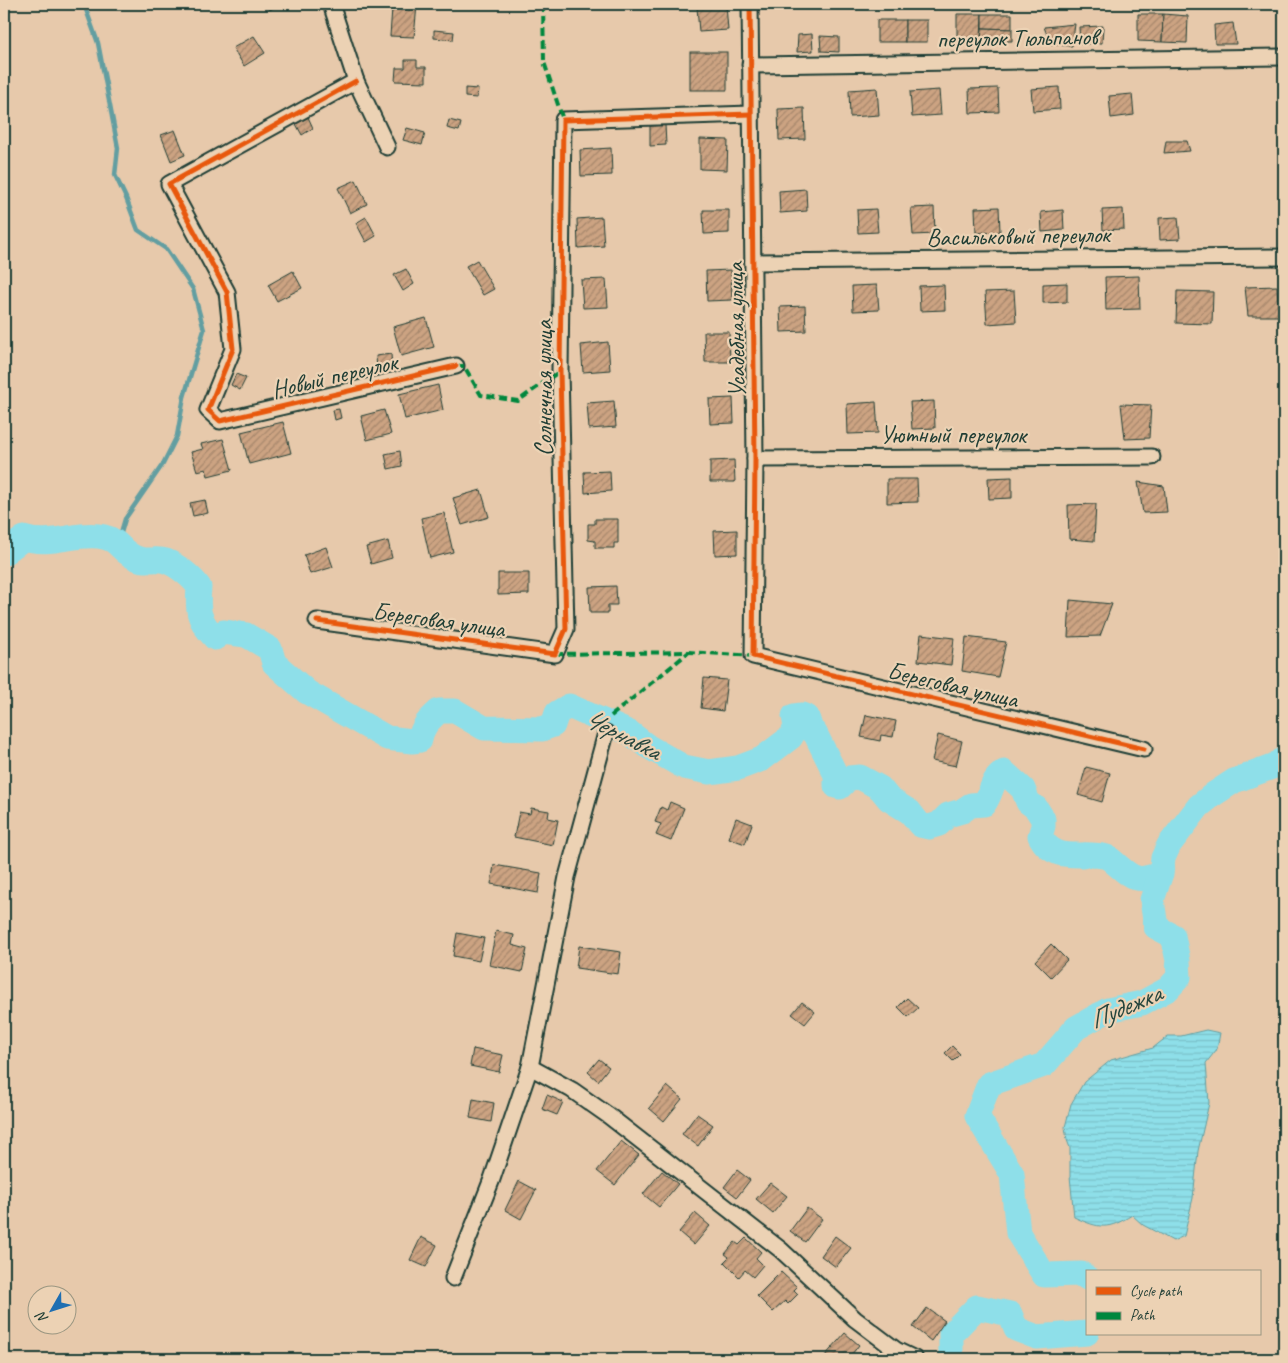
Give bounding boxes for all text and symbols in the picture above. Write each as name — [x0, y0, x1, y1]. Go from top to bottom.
street label: переулок Тюльпанов — [936, 21, 1103, 55]
street label: Васильковый переулок — [926, 218, 1113, 254]
street label: Усадебная улица — [719, 260, 753, 398]
street label: Солнечная улица — [528, 318, 560, 456]
street label: Новый переулок — [268, 345, 403, 406]
street label: Уютный переулок — [880, 419, 1029, 451]
street label: Береговая улица — [371, 595, 509, 645]
street label: Береговая улица — [884, 654, 1023, 716]
water label: Чернавка — [579, 701, 669, 769]
water label: Пудежка — [1084, 975, 1169, 1036]
legend — [1086, 1270, 1260, 1336]
text: Cycle path — [1130, 1282, 1182, 1301]
north arrow — [28, 1286, 78, 1336]
text: Path — [1130, 1306, 1156, 1325]
text: N — [31, 1307, 52, 1327]

